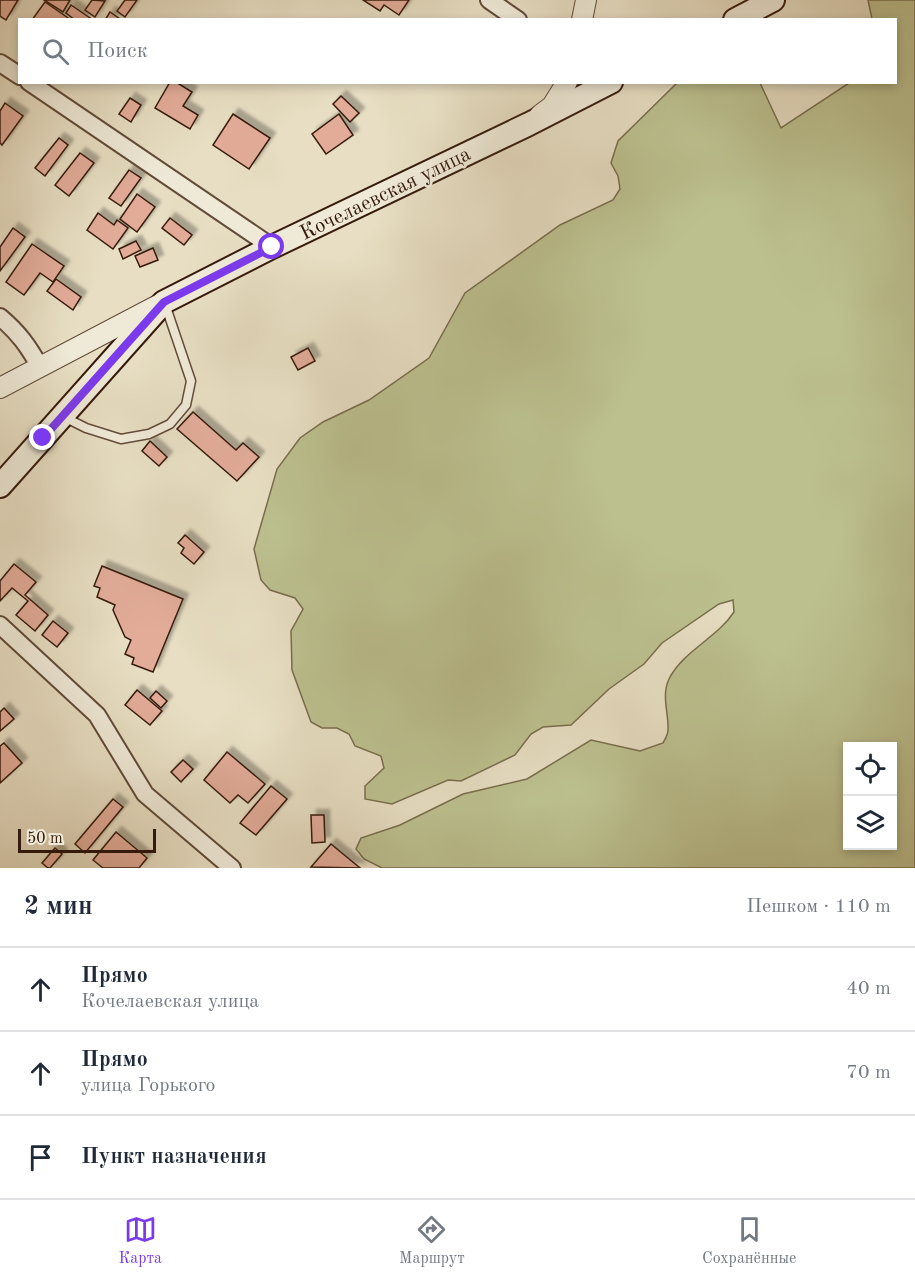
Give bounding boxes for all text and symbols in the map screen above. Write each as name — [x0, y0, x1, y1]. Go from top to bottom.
search box — [18, 18, 897, 84]
icon: search — [39, 35, 72, 68]
text: Поиск — [87, 40, 148, 62]
street label: Кочелаевская улица — [297, 144, 474, 245]
route start — [258, 233, 284, 259]
route end — [29, 424, 55, 450]
map controls — [843, 742, 897, 850]
button: locate — [843, 742, 897, 796]
button: layers — [843, 796, 897, 850]
scale bar — [18, 826, 156, 854]
text: 50 m — [27, 831, 63, 847]
text: 2 мин — [24, 894, 93, 920]
text: Пешком · 110 m — [746, 897, 891, 917]
text: Прямо — [81, 965, 148, 987]
icon: ahead — [24, 973, 57, 1006]
text: 40 m — [846, 979, 891, 999]
text: Кочелаевская улица — [81, 992, 259, 1012]
text: Прямо — [81, 1049, 148, 1071]
icon: ahead — [24, 1057, 57, 1090]
text: 70 m — [846, 1063, 891, 1083]
text: улица Горького — [81, 1076, 215, 1096]
icon: arrive — [24, 1141, 57, 1174]
text: Пункт назначения — [81, 1146, 267, 1168]
tab: Карта — [119, 1213, 162, 1269]
tab: Маршрут — [399, 1213, 465, 1269]
tab: Сохранённые — [702, 1213, 796, 1269]

